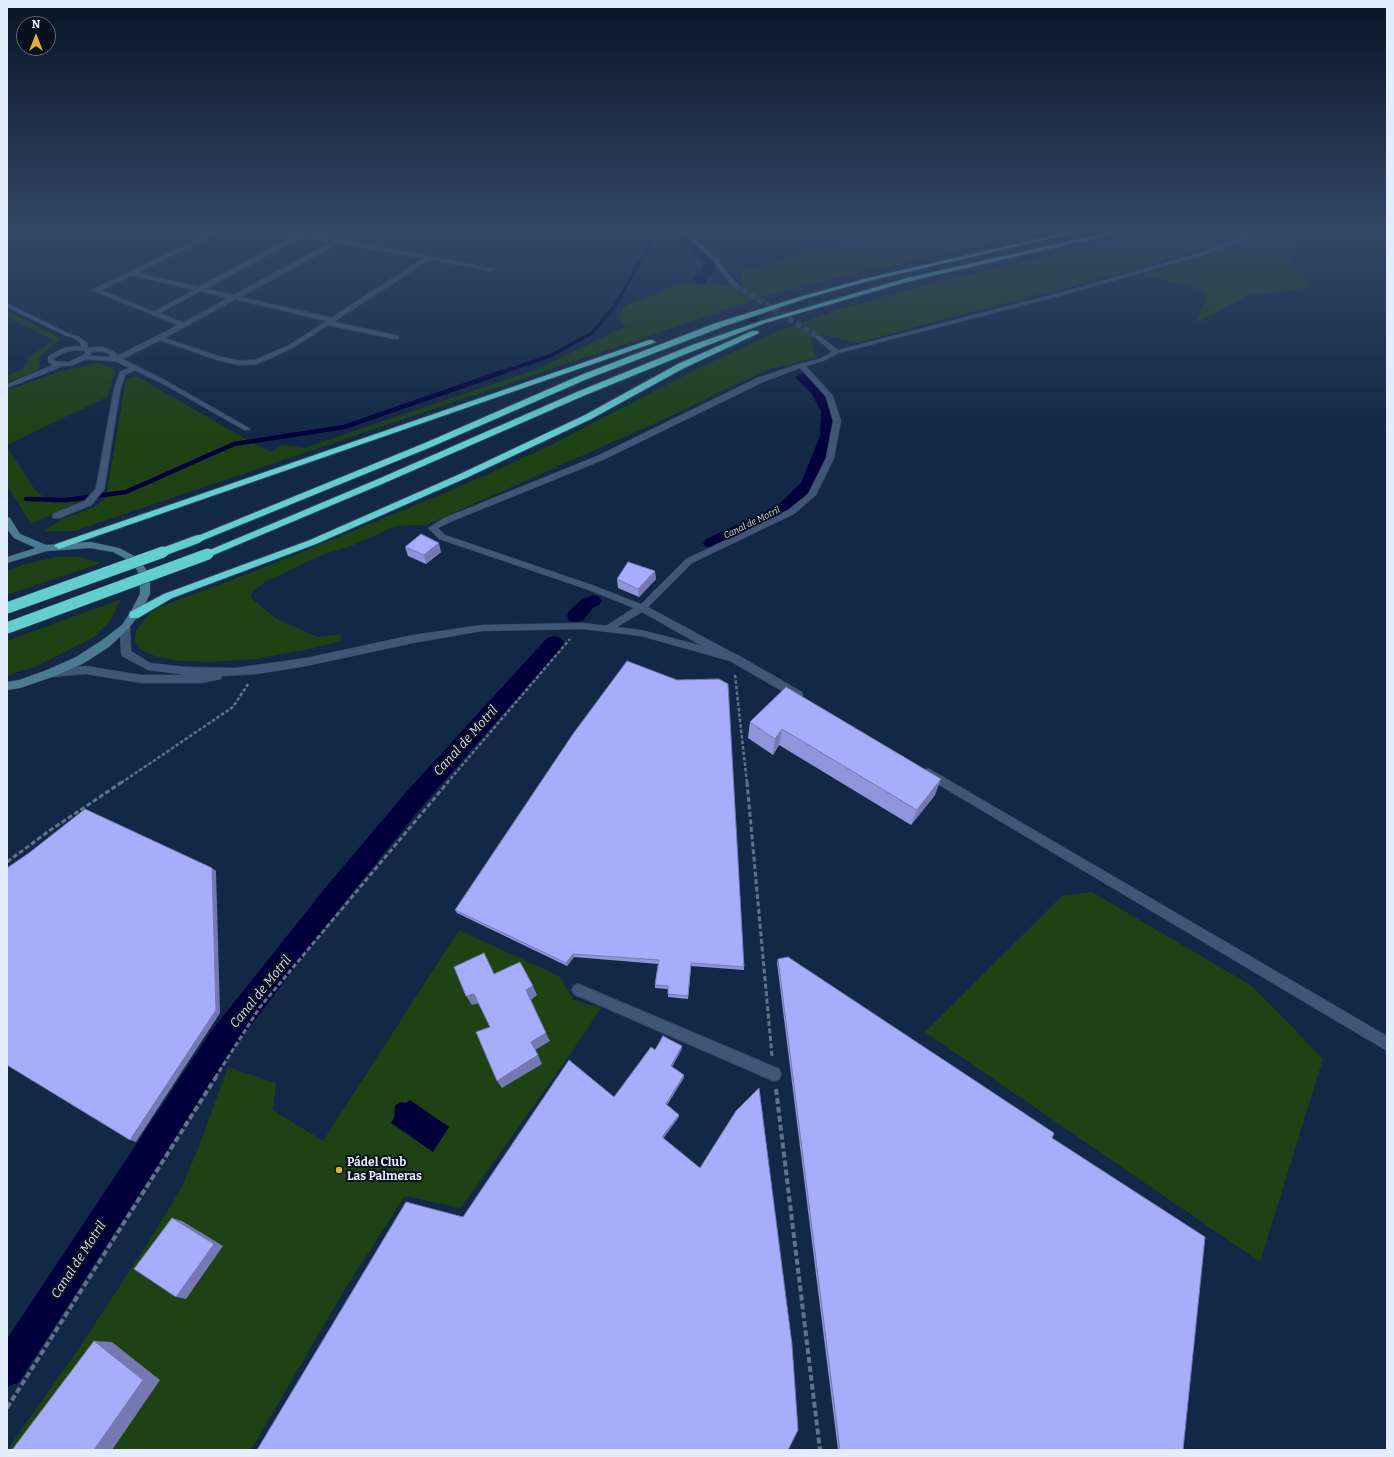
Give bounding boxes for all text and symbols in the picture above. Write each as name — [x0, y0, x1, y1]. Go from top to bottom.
north arrow — [16, 16, 56, 56]
text: N — [32, 18, 40, 31]
water label: Canal de Motril — [722, 505, 782, 541]
water label: Canal de Motril — [430, 703, 502, 779]
water label: Canal de Motril — [227, 953, 295, 1031]
place label: Pádel Club Las Palmeras — [347, 1156, 422, 1184]
marker: Pádel Club Las Palmeras — [334, 1165, 344, 1175]
water label: Canal de Motril — [48, 1218, 110, 1302]

